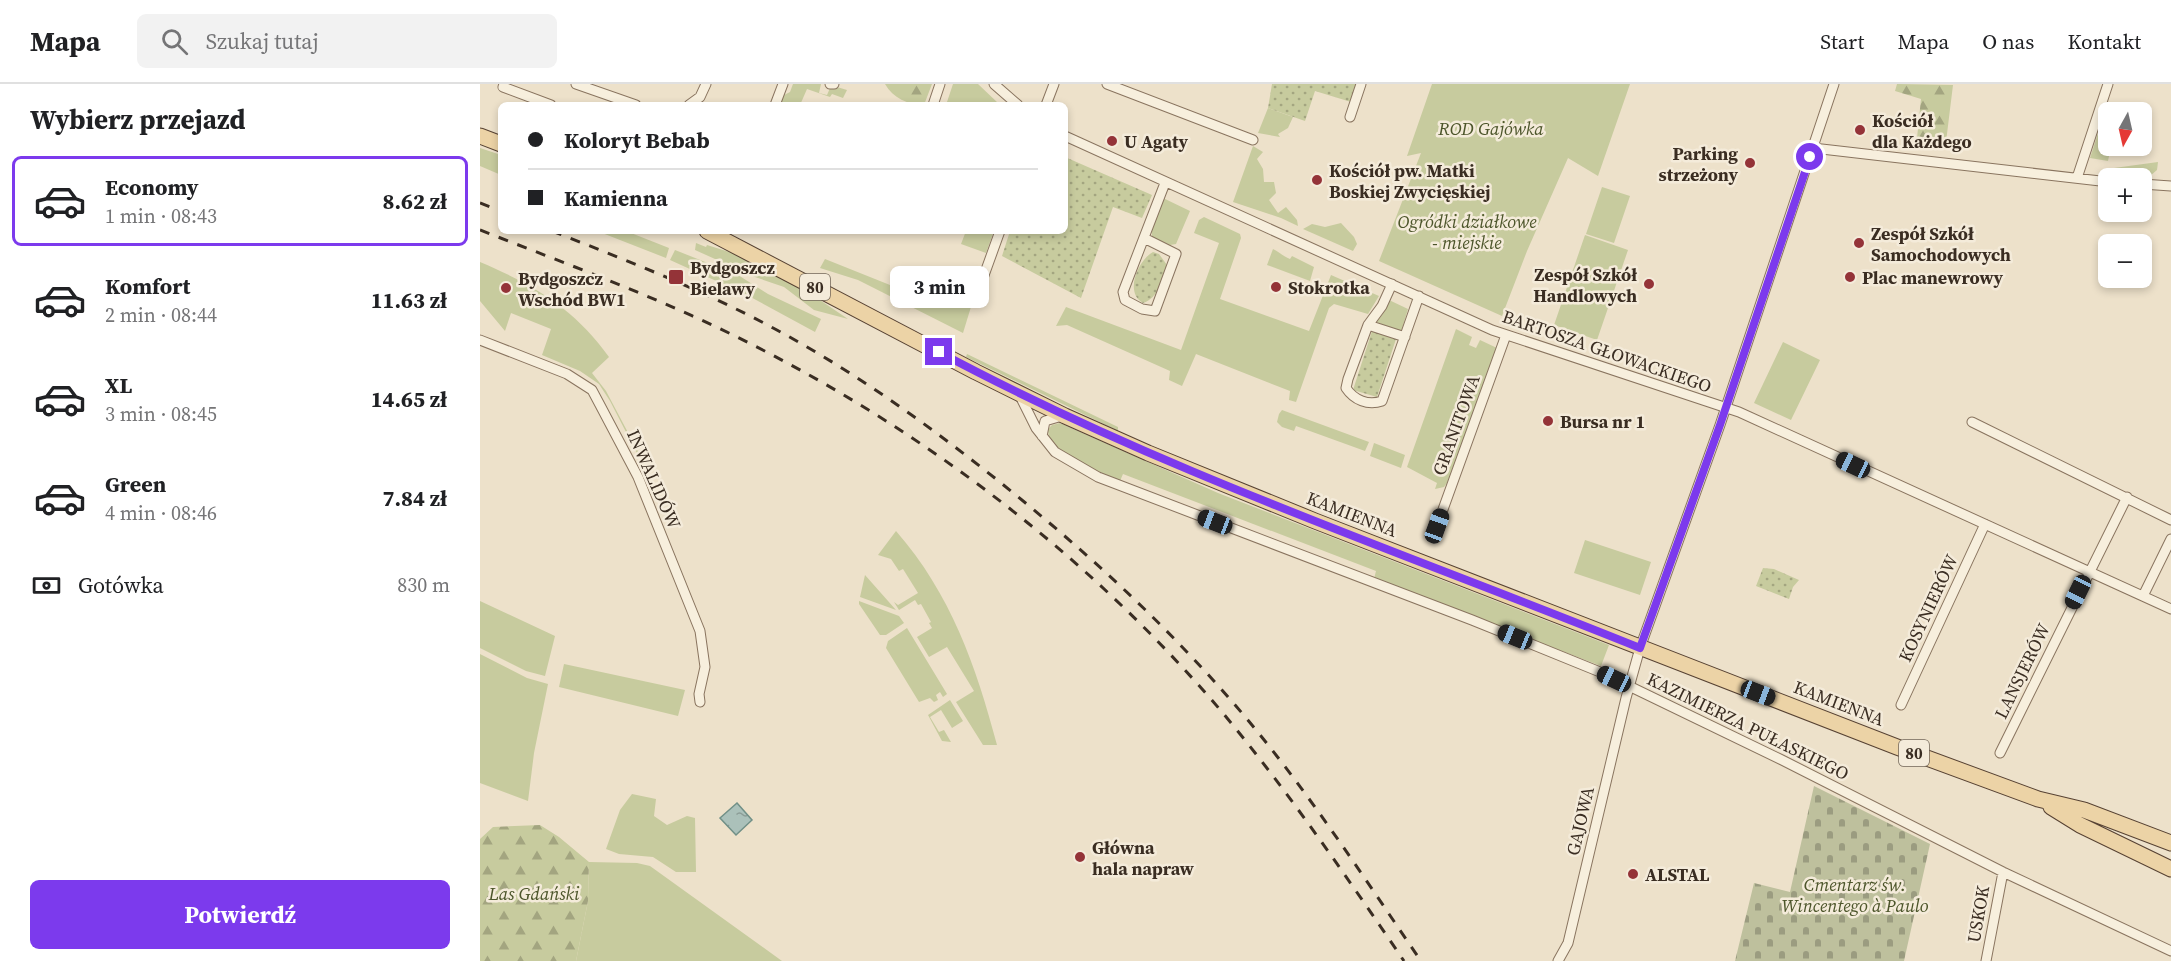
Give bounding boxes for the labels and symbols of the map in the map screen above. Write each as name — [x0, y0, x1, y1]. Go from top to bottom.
north arrow — [2098, 102, 2152, 156]
place label: Kościół dla Każdego — [1872, 108, 1972, 154]
park label: ROD Gajówka — [1437, 116, 1544, 141]
marker: Kościół dla Każdego — [1853, 123, 1867, 137]
place label: U Agaty — [1124, 129, 1189, 154]
marker: U Agaty — [1105, 134, 1119, 148]
place label: Parking strzeżony — [1659, 141, 1738, 187]
route start — [1796, 143, 1823, 170]
marker: Parking strzeżony — [1743, 156, 1757, 170]
place label: Kościół pw. Matki Boskiej Zwycięskiej — [1329, 158, 1491, 204]
marker: Kościół pw. Matki Boskiej Zwycięskiej — [1310, 173, 1324, 187]
park label: Ogródki działkowe - miejskie — [1398, 209, 1537, 255]
place label: Zespół Szkół Samochodowych — [1871, 221, 2011, 267]
marker: Zespół Szkół Samochodowych — [1852, 236, 1866, 250]
place label: Bydgoszcz Bielawy — [690, 255, 776, 301]
place label: Zespół Szkół Handlowych — [1533, 262, 1637, 308]
callout: 3 min — [890, 265, 988, 307]
place label: Plac manewrowy — [1862, 265, 2004, 290]
place label: Bydgoszcz Wschód BW1 — [518, 266, 626, 312]
marker: Bydgoszcz Bielawy — [667, 268, 685, 286]
marker: Plac manewrowy — [1843, 270, 1857, 284]
road number: 80 — [800, 274, 830, 300]
place label: Stokrotka — [1288, 275, 1370, 300]
marker: Zespół Szkół Handlowych — [1642, 277, 1656, 291]
marker: Stokrotka — [1269, 280, 1283, 294]
marker: Bydgoszcz Wschód BW1 — [499, 281, 513, 295]
street label: BARTOSZA GŁOWACKIEGO — [1499, 303, 1715, 399]
route end — [925, 338, 952, 365]
street label: GRANITOWA — [1426, 371, 1486, 479]
place label: Bursa nr 1 — [1560, 409, 1645, 434]
marker: Bursa nr 1 — [1541, 414, 1555, 428]
street label: INWALIDÓW — [621, 425, 687, 533]
car — [1833, 449, 1873, 481]
street label: KAMIENNA — [1303, 485, 1401, 543]
car — [1422, 506, 1452, 546]
car — [1195, 507, 1235, 537]
street label: KOSYNIERÓW — [1892, 550, 1964, 666]
car — [2062, 572, 2094, 612]
street label: LANSJERÓW — [1988, 619, 2056, 723]
car — [1495, 622, 1535, 652]
car — [1594, 663, 1634, 695]
street label: KAZIMIERZA PUŁASKIEGO — [1643, 666, 1853, 786]
street label: KAMIENNA — [1790, 674, 1888, 732]
car — [1738, 678, 1778, 708]
road number: 80 — [1899, 740, 1929, 766]
street label: GAJOWA — [1560, 784, 1600, 858]
place label: Główna hala napraw — [1092, 835, 1195, 881]
marker: Główna hala napraw — [1073, 850, 1087, 864]
place label: ALSTAL — [1645, 862, 1710, 887]
marker: ALSTAL — [1626, 867, 1640, 881]
park label: Cmentarz św. Wincentego à Paulo — [1781, 872, 1929, 918]
park label: Las Gdański — [487, 881, 580, 906]
street label: USKOK — [1961, 884, 1995, 944]

